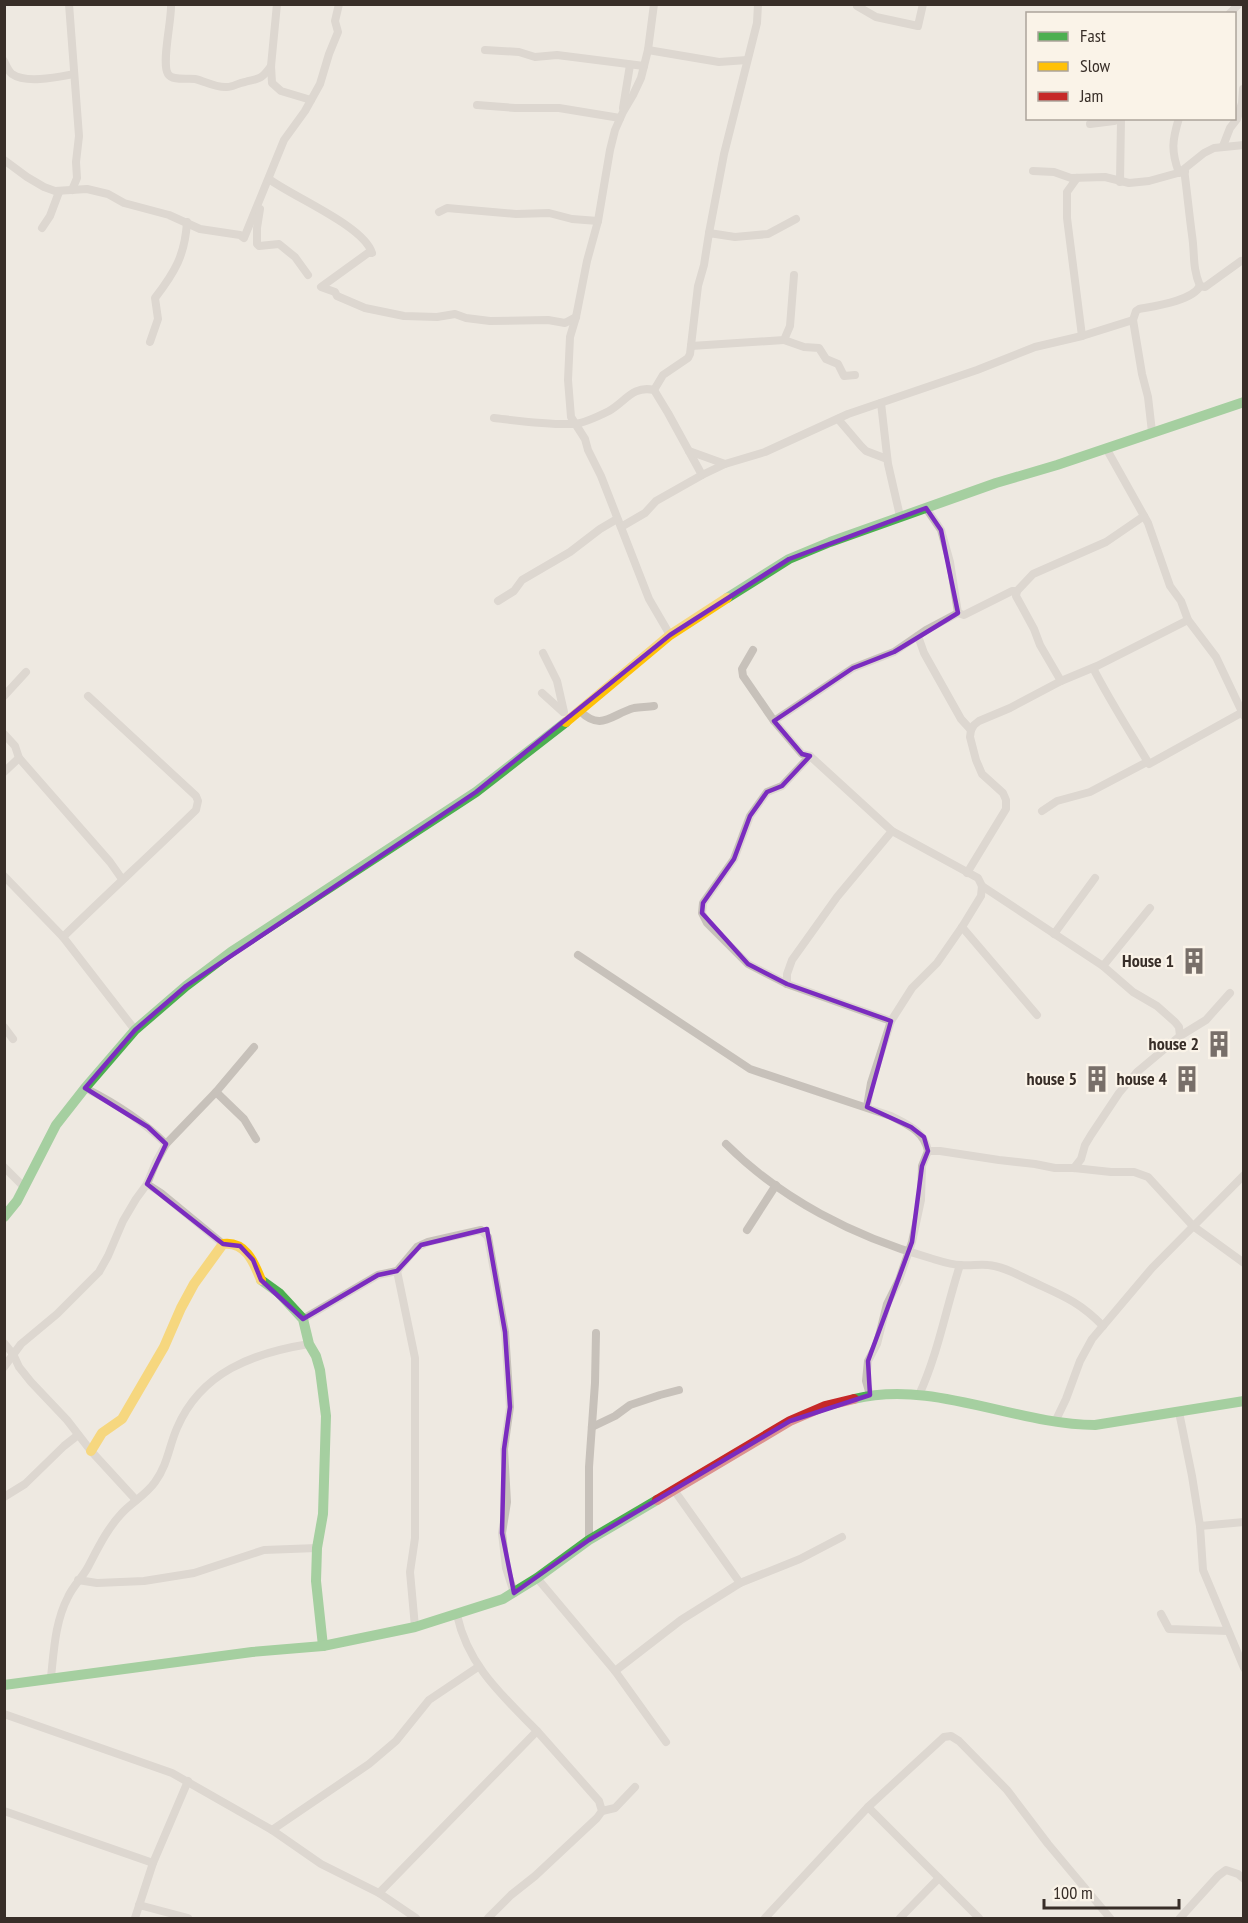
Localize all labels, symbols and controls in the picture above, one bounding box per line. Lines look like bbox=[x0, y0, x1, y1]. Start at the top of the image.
legend bbox=[1026, 12, 1236, 120]
text: Fast bbox=[1080, 24, 1106, 47]
text: Slow bbox=[1080, 54, 1111, 77]
text: Jam bbox=[1079, 84, 1103, 107]
building icon: House 1 bbox=[1179, 946, 1209, 976]
place label: House 1 bbox=[1122, 949, 1174, 972]
building icon: house 2 bbox=[1204, 1029, 1234, 1059]
place label: house 2 bbox=[1149, 1032, 1199, 1055]
building icon: house 5 bbox=[1082, 1064, 1112, 1094]
building icon: house 4 bbox=[1172, 1064, 1202, 1094]
place label: house 5 bbox=[1027, 1067, 1077, 1090]
place label: house 4 bbox=[1117, 1067, 1167, 1090]
scale bar bbox=[1044, 1872, 1179, 1910]
text: 100 m bbox=[1053, 1881, 1093, 1904]

